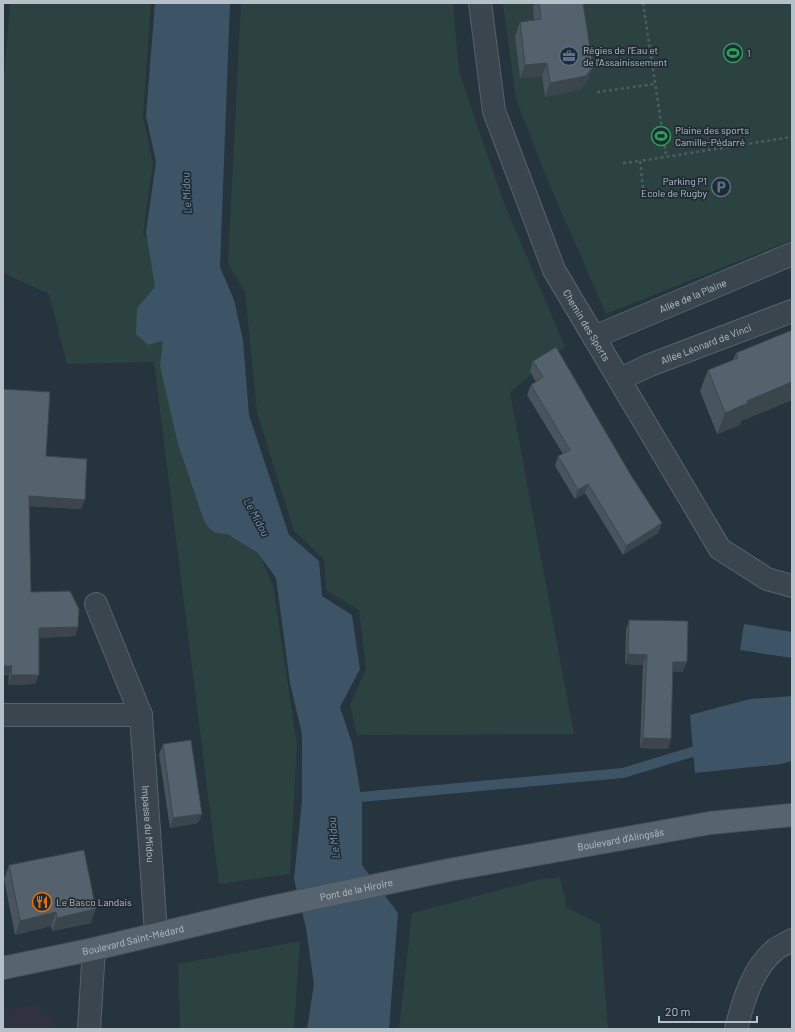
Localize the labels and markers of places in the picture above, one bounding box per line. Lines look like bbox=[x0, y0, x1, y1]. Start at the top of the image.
sports icon: 1 bbox=[722, 42, 744, 64]
place label: Régies de l'Eau et de l'Assainissement bbox=[583, 44, 668, 68]
office icon: Régies de l'Eau et de l'Assainissement bbox=[558, 45, 580, 67]
place label: 1 bbox=[747, 47, 751, 59]
place label: Plaine des sports Camille-Pédarré bbox=[675, 124, 749, 148]
sports icon: Plaine des sports Camille-Pédarré bbox=[650, 125, 672, 147]
place label: Parking P1 Ecole de Rugby bbox=[641, 175, 707, 199]
parking icon: Parking P1 Ecole de Rugby bbox=[710, 176, 732, 198]
restaurant icon: Le Basco Landais bbox=[31, 891, 53, 913]
place label: Le Basco Landais bbox=[56, 896, 132, 908]

